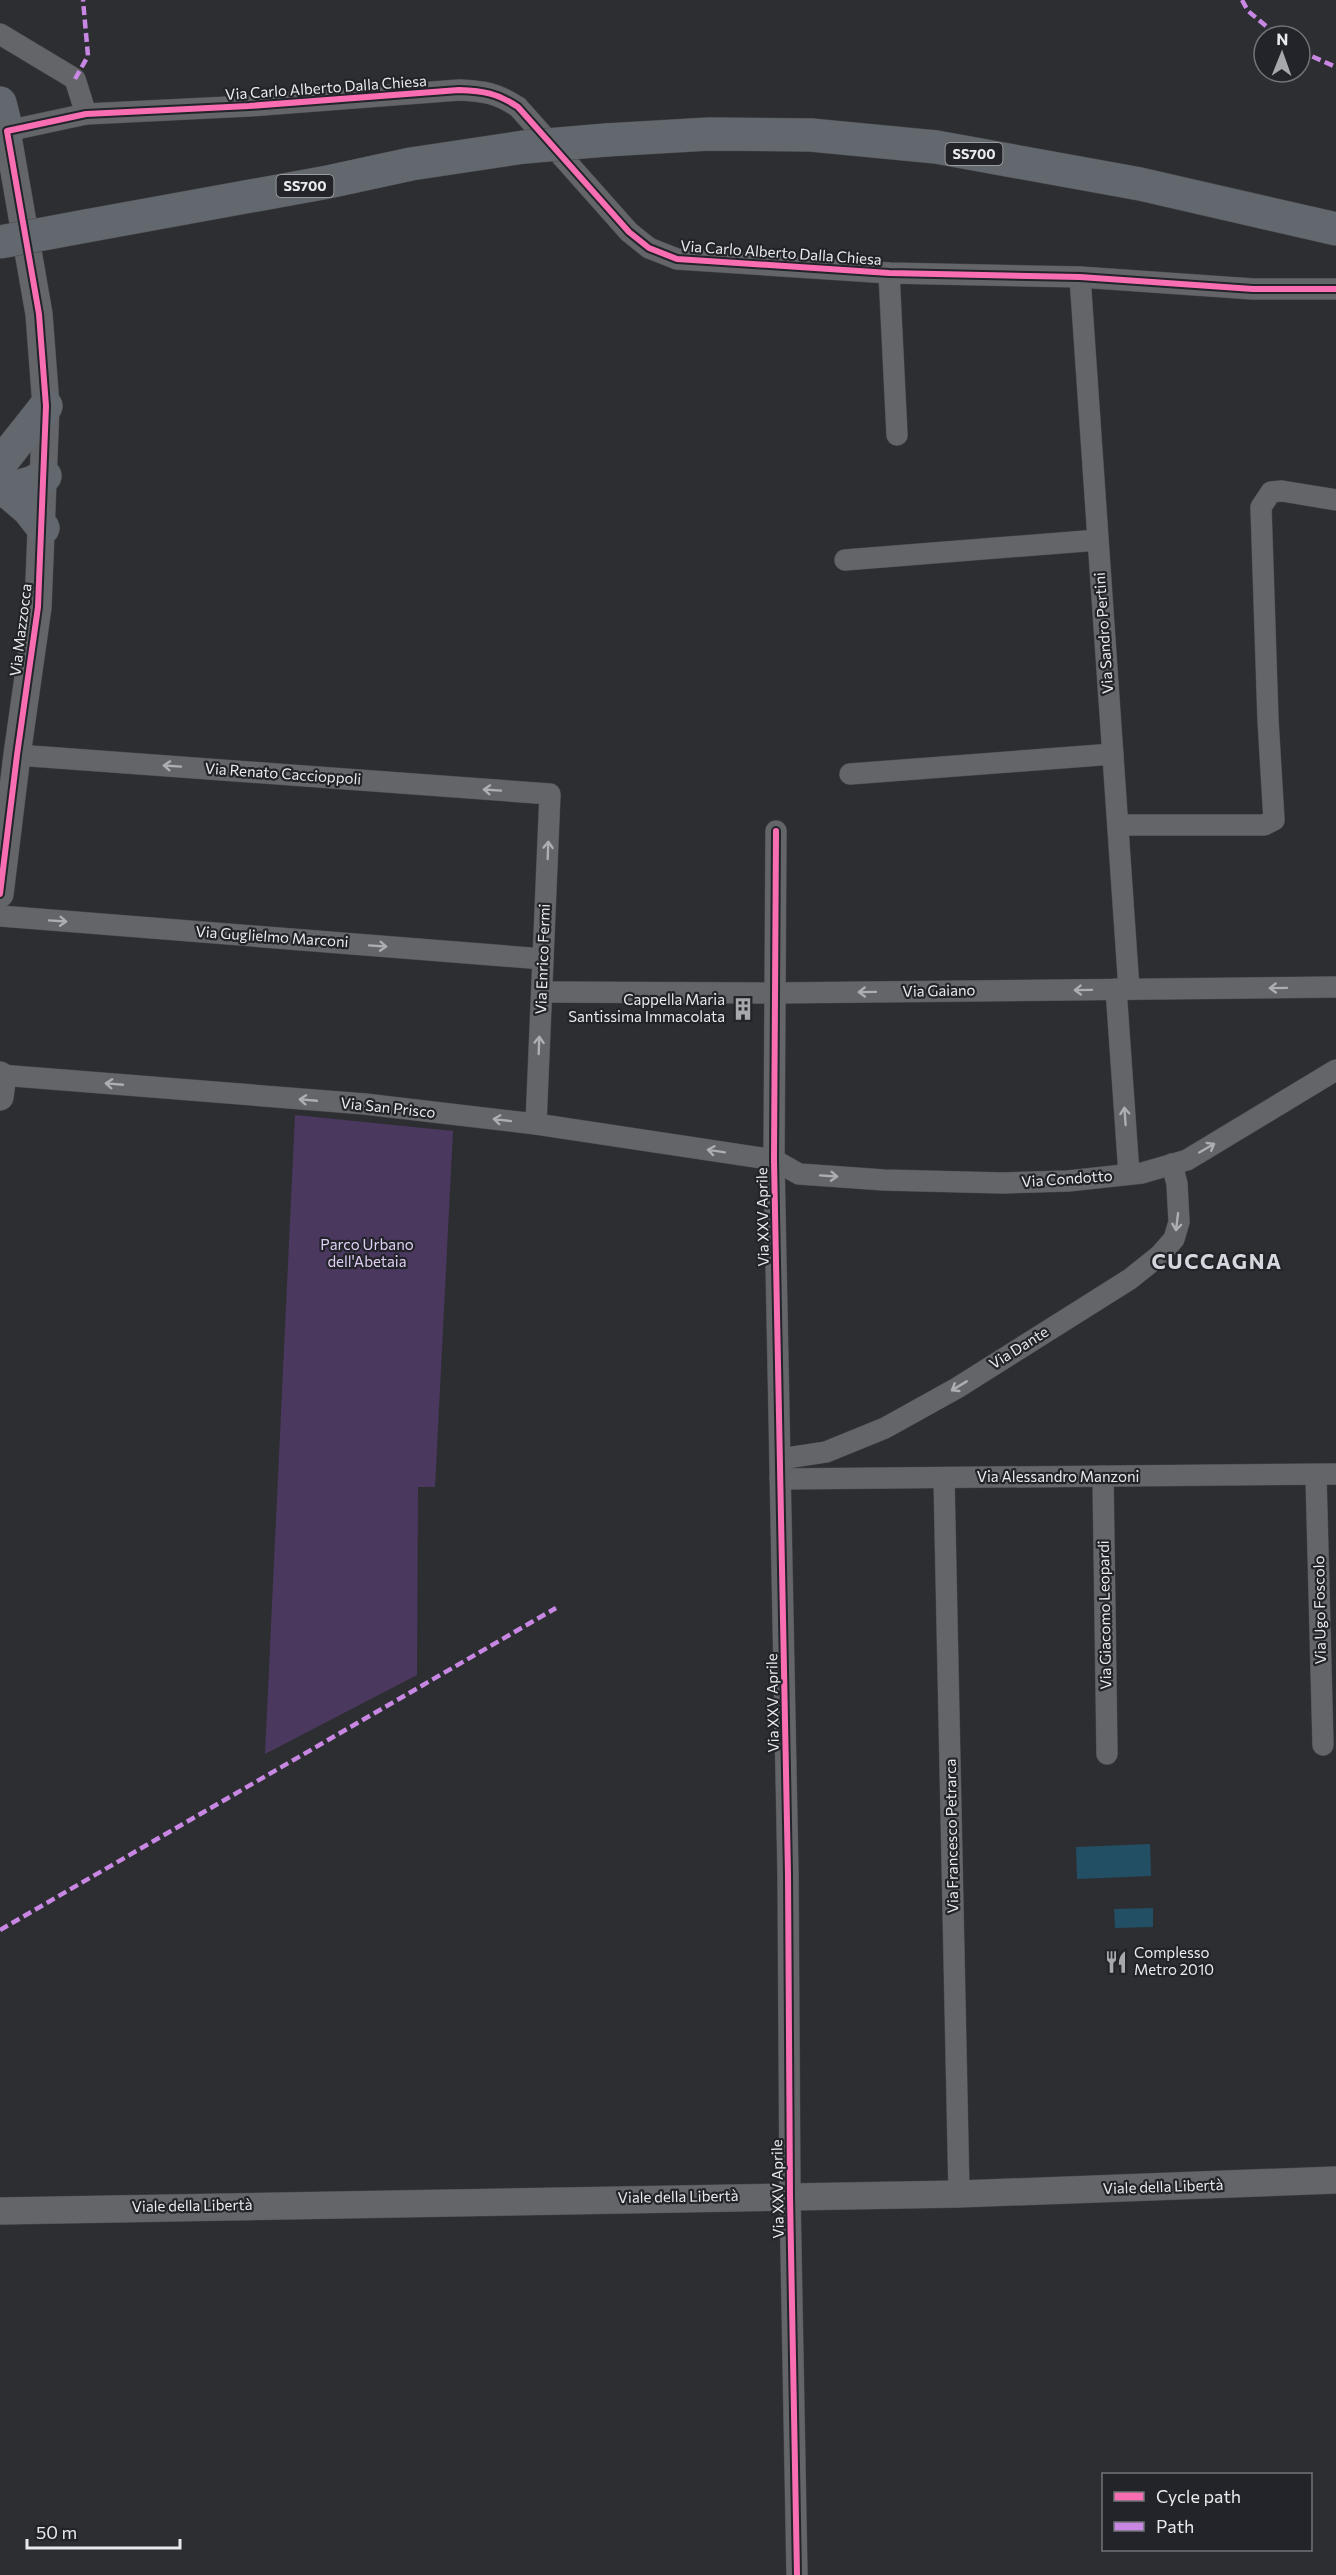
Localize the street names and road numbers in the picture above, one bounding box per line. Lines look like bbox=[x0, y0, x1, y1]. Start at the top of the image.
street label: Via Carlo Alberto Dalla Chiesa bbox=[225, 71, 427, 103]
road number: SS700 bbox=[946, 143, 1002, 165]
road number: SS700 bbox=[276, 175, 334, 197]
street label: Via Carlo Alberto Dalla Chiesa bbox=[680, 236, 882, 268]
street label: Via Sandro Pertini bbox=[1090, 572, 1116, 694]
street label: Via Mazzocca bbox=[5, 582, 35, 677]
street label: Via Renato Caccioppoli bbox=[204, 759, 362, 787]
street label: Via Enrico Fermi bbox=[531, 903, 553, 1015]
street label: Via Guglielmo Marconi bbox=[195, 922, 349, 950]
street label: Via Gaiano bbox=[902, 980, 976, 1000]
street label: Via San Prisco bbox=[340, 1093, 437, 1121]
street label: Via Condotto bbox=[1021, 1166, 1113, 1190]
street label: Via XXV Aprile bbox=[752, 1167, 772, 1267]
street label: Via Dante bbox=[986, 1322, 1051, 1372]
street label: Via Alessandro Manzoni bbox=[977, 1467, 1139, 1485]
street label: Via Giacomo Leopardi bbox=[1094, 1540, 1114, 1690]
street label: Via Ugo Foscolo bbox=[1309, 1555, 1329, 1665]
street label: Via XXV Aprile bbox=[762, 1653, 782, 1753]
street label: Via Francesco Petrarca bbox=[941, 1759, 961, 1914]
street label: Via XXV Aprile bbox=[767, 2139, 787, 2239]
street label: Viale della Libertà bbox=[1102, 2175, 1224, 2197]
street label: Viale della Libertà bbox=[618, 2186, 738, 2206]
street label: Viale della Libertà bbox=[132, 2195, 252, 2215]

